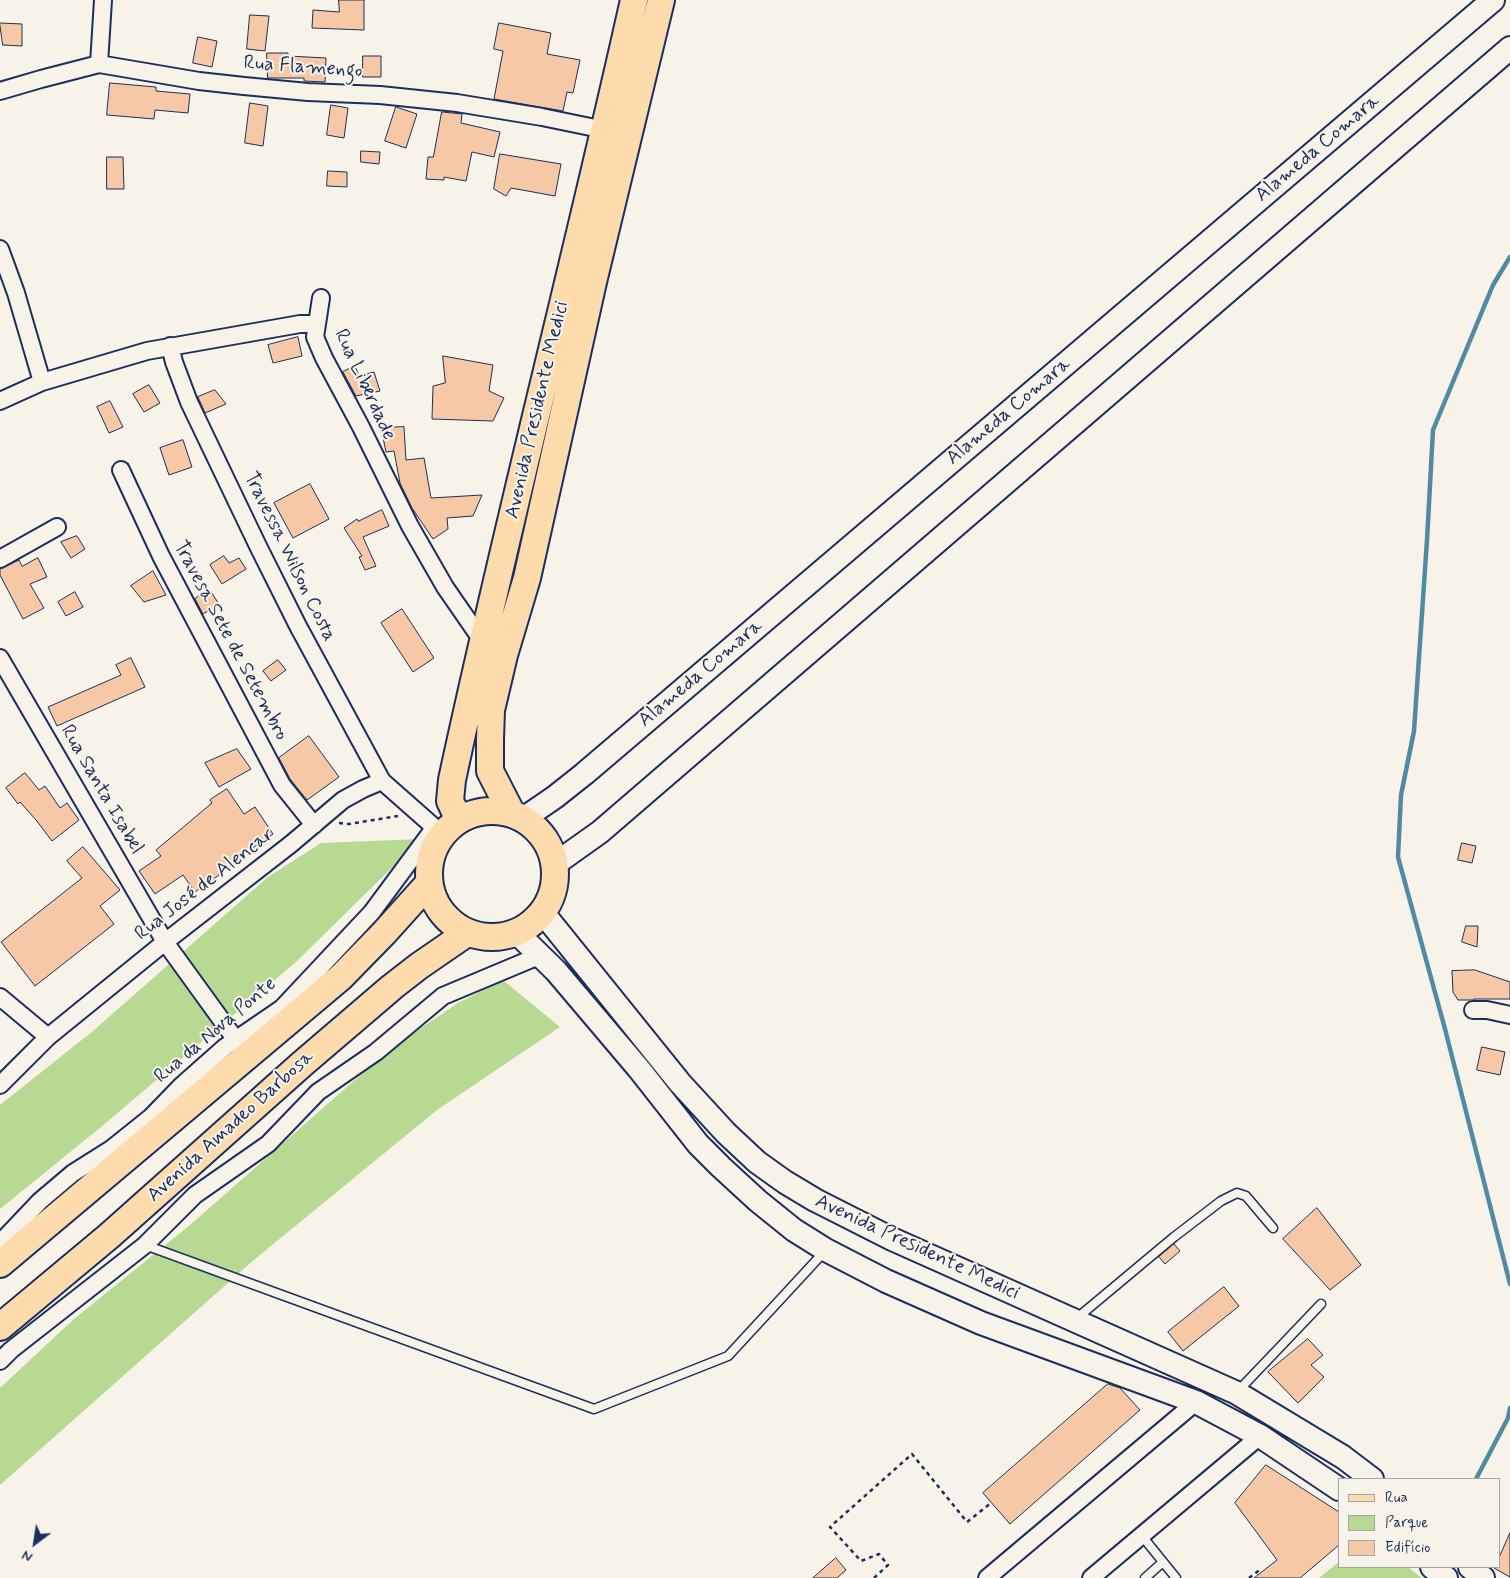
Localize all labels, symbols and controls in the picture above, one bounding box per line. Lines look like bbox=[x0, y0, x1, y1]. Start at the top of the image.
street label: Rua Flamengo bbox=[243, 52, 363, 84]
street label: Alameda Comara bbox=[1251, 90, 1385, 208]
street label: Avenida Presidente Medici bbox=[501, 299, 575, 521]
street label: Rua Liberdade bbox=[328, 326, 400, 444]
street label: Alameda Comara bbox=[942, 353, 1076, 471]
street label: Travessa Wilson Costa bbox=[238, 468, 340, 646]
street label: Travesa Sete de Setembro bbox=[167, 537, 293, 745]
street label: Alameda Comara bbox=[634, 615, 768, 733]
street label: Rua Santa Isabel bbox=[54, 721, 148, 859]
street label: Rua José de Alencar bbox=[131, 823, 279, 947]
street label: Rua da Nova Ponte bbox=[150, 973, 282, 1089]
street label: Avenida Amadeo Barbosa bbox=[143, 1046, 319, 1208]
street label: Avenida Presidente Medici bbox=[811, 1190, 1023, 1306]
legend bbox=[1338, 1478, 1500, 1568]
text: Rua bbox=[1385, 1488, 1408, 1508]
text: Parque bbox=[1385, 1513, 1428, 1533]
north arrow bbox=[10, 1518, 60, 1568]
text: Edifício bbox=[1385, 1538, 1430, 1558]
text: N bbox=[19, 1546, 36, 1566]

